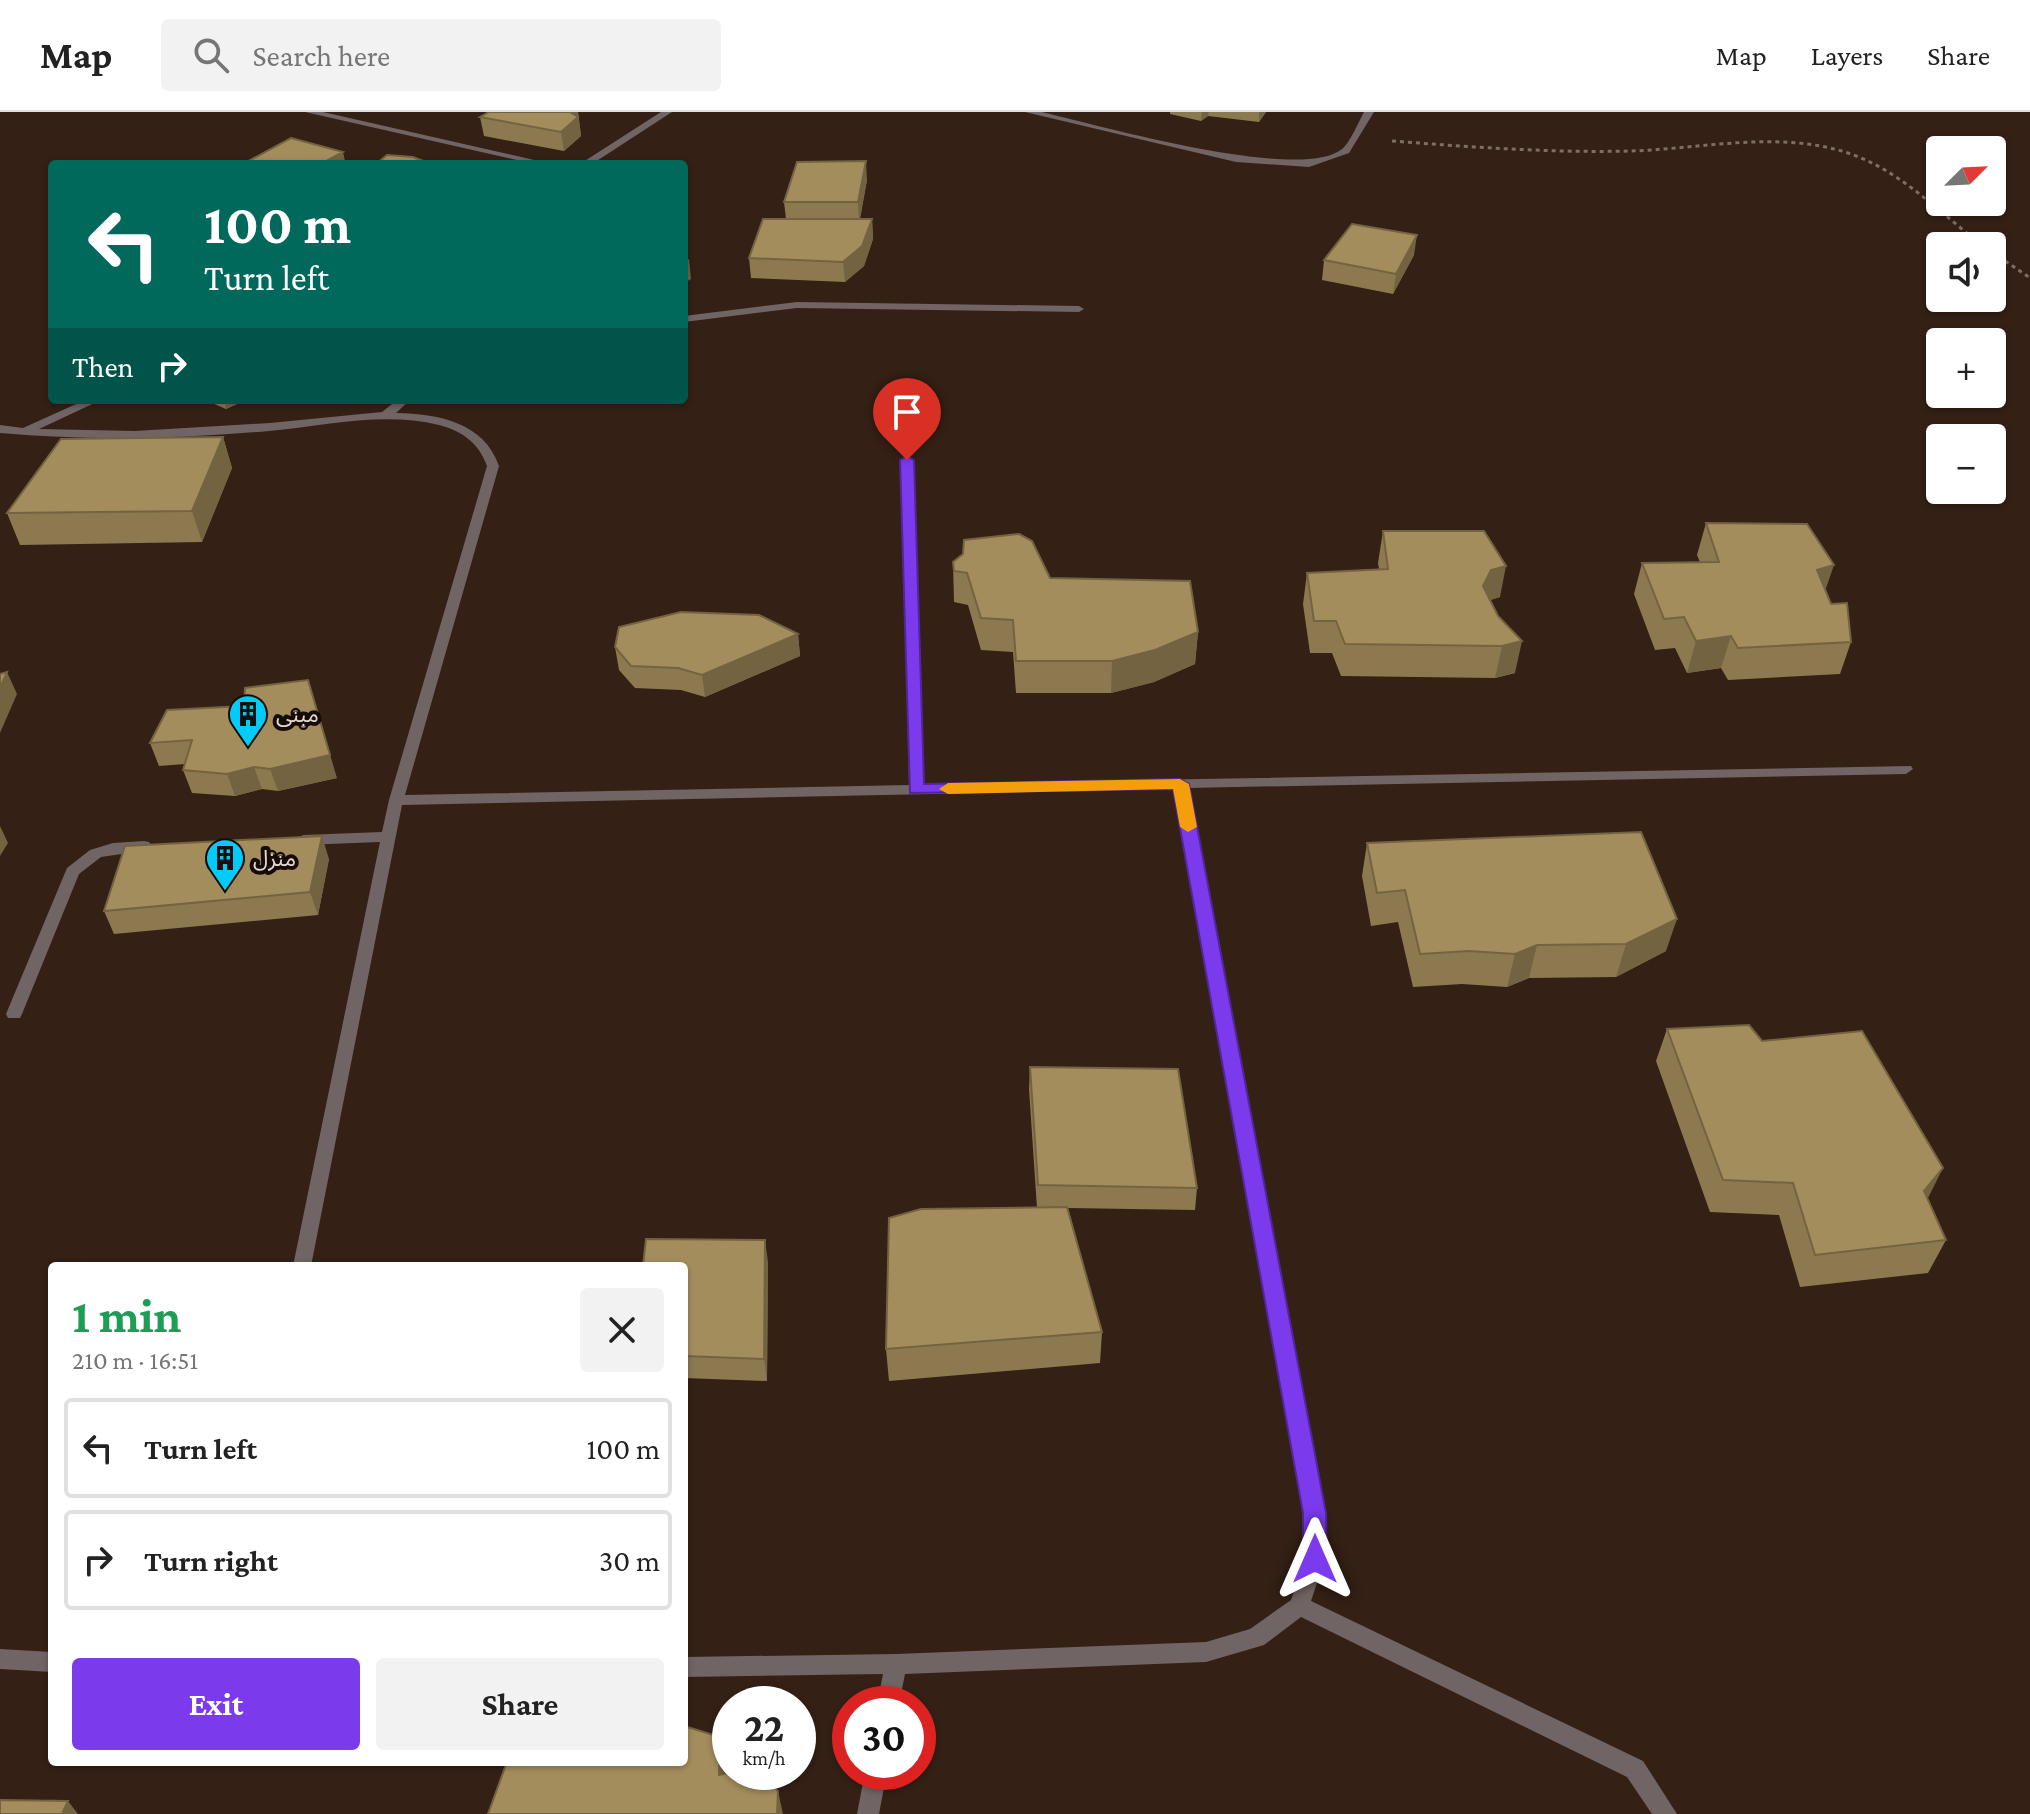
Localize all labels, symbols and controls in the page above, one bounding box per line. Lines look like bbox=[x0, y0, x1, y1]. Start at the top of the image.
search box bbox=[161, 19, 721, 91]
icon: search bbox=[189, 33, 233, 77]
text: Map bbox=[40, 34, 113, 76]
text: Search here bbox=[253, 39, 390, 72]
text: Map bbox=[1716, 40, 1767, 71]
text: Layers bbox=[1811, 40, 1883, 71]
text: Share bbox=[1927, 40, 1990, 71]
north arrow bbox=[1926, 136, 2006, 216]
map controls bbox=[1926, 136, 2006, 504]
icon: left bbox=[72, 192, 176, 296]
text: 100 m bbox=[204, 193, 351, 255]
button: sound bbox=[1926, 232, 2006, 312]
text: Turn left bbox=[204, 258, 329, 298]
button: + bbox=[1926, 328, 2006, 408]
icon: right bbox=[150, 344, 194, 388]
text: Then bbox=[72, 350, 134, 383]
pin bbox=[873, 378, 941, 460]
icon: arrive bbox=[885, 390, 929, 434]
button: − bbox=[1926, 424, 2006, 504]
building icon: مبنى bbox=[227, 693, 269, 748]
place label: مبنى bbox=[276, 702, 319, 727]
building icon: منزل bbox=[204, 837, 246, 892]
place label: منزل bbox=[253, 846, 296, 871]
button: close bbox=[580, 1288, 664, 1372]
text: 1 min bbox=[72, 1289, 181, 1342]
text: 210 m · 16:51 bbox=[72, 1346, 198, 1375]
icon: left bbox=[76, 1426, 120, 1470]
text: Turn left bbox=[144, 1432, 257, 1465]
text: 100 m bbox=[586, 1432, 660, 1465]
position arrow bbox=[1273, 1517, 1357, 1601]
icon: right bbox=[76, 1538, 120, 1582]
text: Turn right bbox=[144, 1544, 278, 1577]
text: 30 m bbox=[599, 1544, 660, 1577]
button: Exit bbox=[72, 1658, 360, 1750]
button: Share bbox=[376, 1658, 664, 1750]
speed limit sign: 30 bbox=[832, 1686, 936, 1790]
text: 22 bbox=[744, 1705, 784, 1750]
text: km/h bbox=[742, 1747, 786, 1769]

